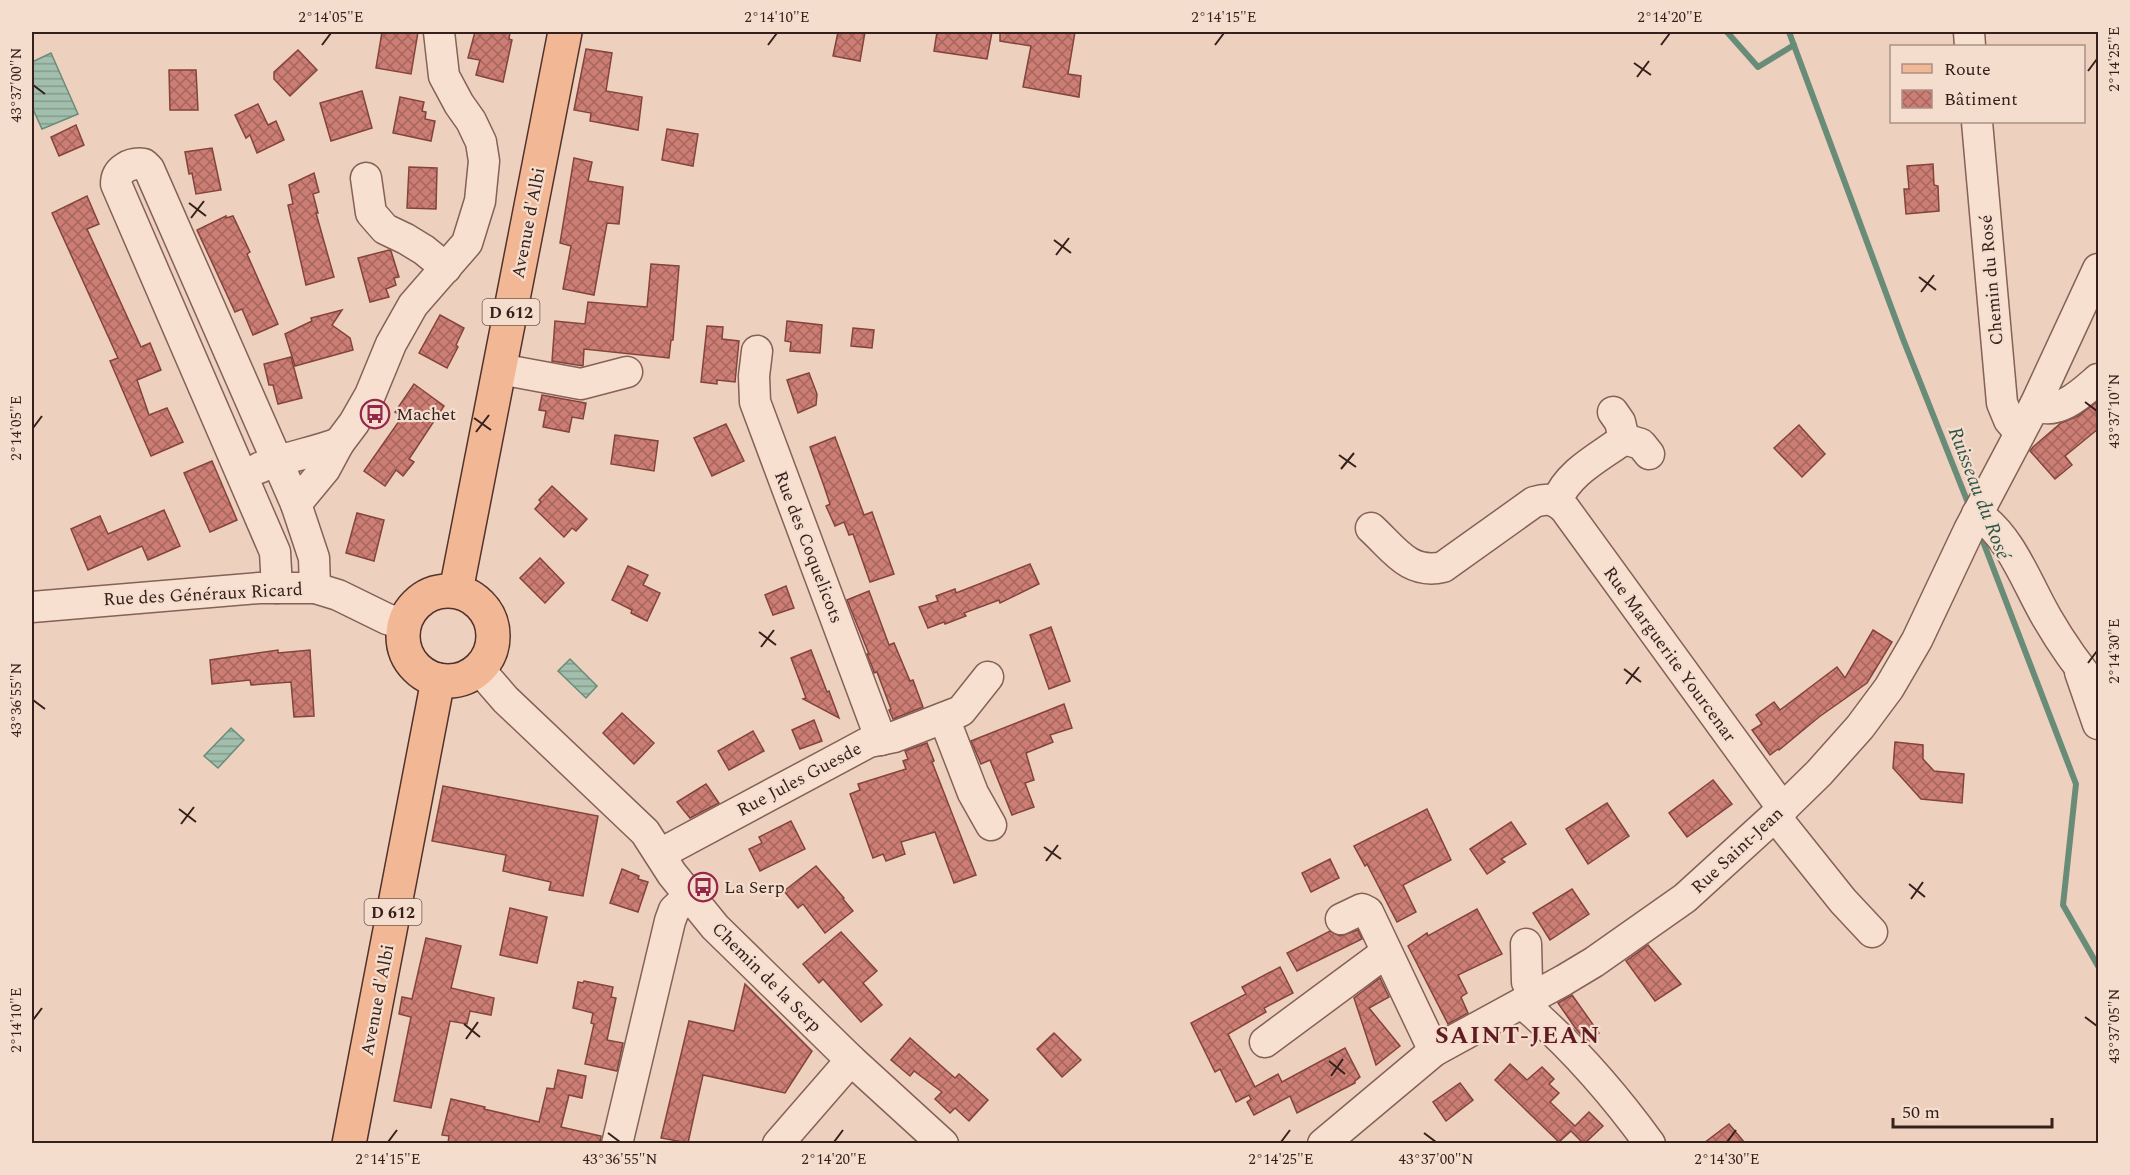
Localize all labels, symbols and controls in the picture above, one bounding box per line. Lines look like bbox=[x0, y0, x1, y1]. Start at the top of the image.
text: 2°14'05"E bbox=[298, 6, 364, 29]
text: 2°14'10"E bbox=[744, 6, 810, 29]
text: 2°14'15"E bbox=[1191, 6, 1257, 29]
text: 2°14'20"E bbox=[1637, 6, 1703, 29]
text: 2°14'25"E bbox=[2103, 26, 2126, 92]
legend bbox=[1890, 45, 2085, 123]
text: 43°37'00"N bbox=[5, 47, 28, 123]
text: Route bbox=[1944, 56, 1991, 83]
text: Bâtiment bbox=[1944, 86, 2018, 113]
street label: Avenue d'Albi bbox=[504, 165, 553, 281]
street label: Chemin du Rosé bbox=[1972, 213, 2011, 346]
road number: D 612 bbox=[482, 299, 540, 325]
text: 43°37'10"N bbox=[2103, 373, 2126, 449]
text: 2°14'05"E bbox=[5, 395, 28, 461]
bus stop icon: Machet bbox=[359, 398, 391, 430]
place label: Machet bbox=[396, 401, 456, 428]
water label: Ruisseau du Rosé bbox=[1940, 423, 2019, 566]
street label: Rue des Coquelicots bbox=[767, 467, 850, 627]
street label: Rue Marguerite Yourcenar bbox=[1596, 561, 1743, 748]
street label: Rue des Généraux Ricard bbox=[103, 576, 304, 613]
text: 2°14'30"E bbox=[2103, 618, 2126, 684]
text: 43°36'55"N bbox=[5, 662, 28, 738]
street label: Rue Jules Guesde bbox=[732, 735, 866, 824]
street label: Rue Saint-Jean bbox=[1685, 800, 1790, 900]
bus stop icon: La Serp bbox=[687, 871, 719, 903]
place label: La Serp bbox=[724, 874, 785, 901]
road number: D 612 bbox=[364, 899, 422, 925]
street label: Chemin de la Serp bbox=[705, 916, 828, 1039]
street label: Avenue d'Albi bbox=[353, 942, 402, 1058]
text: 2°14'10"E bbox=[5, 987, 28, 1053]
text: 43°37'05"N bbox=[2103, 988, 2126, 1064]
district label: SAINT-JEAN bbox=[1435, 1018, 1601, 1054]
scale bar bbox=[1893, 1091, 2052, 1129]
text: 50 m bbox=[1902, 1099, 1940, 1126]
text: 2°14'15"E bbox=[355, 1148, 421, 1171]
text: 43°36'55"N bbox=[583, 1148, 658, 1171]
text: 2°14'20"E bbox=[801, 1148, 867, 1171]
text: 2°14'25"E bbox=[1248, 1148, 1314, 1171]
text: 43°37'00"N bbox=[1399, 1148, 1474, 1171]
text: 2°14'30"E bbox=[1694, 1148, 1760, 1171]

